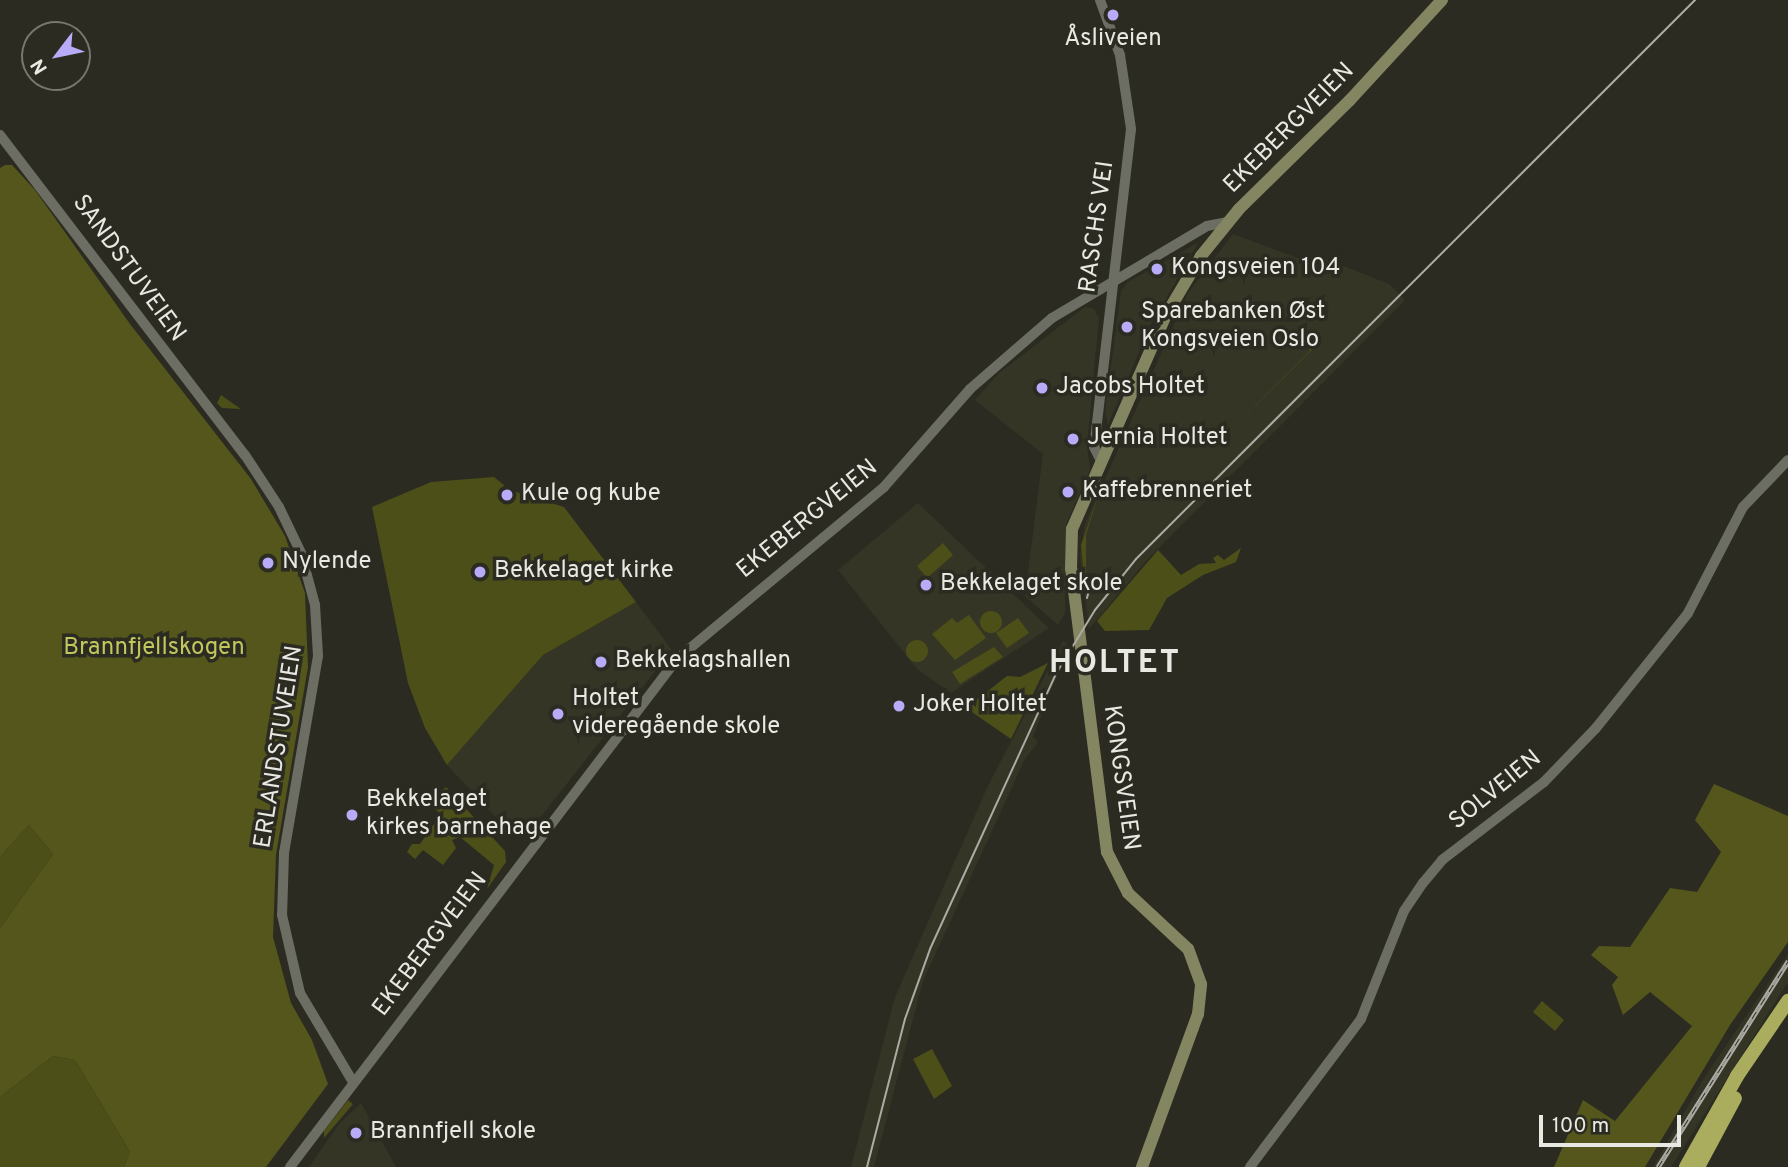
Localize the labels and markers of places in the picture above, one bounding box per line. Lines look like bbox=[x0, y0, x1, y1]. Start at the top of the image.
marker: Åsliveien bbox=[1105, 7, 1121, 23]
place label: Åsliveien bbox=[1064, 26, 1162, 54]
place label: Kongsveien 104 bbox=[1171, 255, 1340, 283]
marker: Kongsveien 104 bbox=[1149, 261, 1165, 277]
place label: Sparebanken Øst Kongsveien Oslo bbox=[1141, 299, 1325, 355]
marker: Sparebanken Øst Kongsveien Oslo bbox=[1119, 319, 1135, 335]
place label: Jacobs Holtet bbox=[1056, 374, 1205, 402]
marker: Jacobs Holtet bbox=[1034, 380, 1050, 396]
place label: Jernia Holtet bbox=[1087, 425, 1227, 453]
marker: Jernia Holtet bbox=[1065, 431, 1081, 447]
place label: Kaffebrenneriet bbox=[1082, 478, 1252, 506]
place label: Kule og kube bbox=[521, 481, 661, 509]
marker: Kaffebrenneriet bbox=[1060, 484, 1076, 500]
marker: Kule og kube bbox=[499, 487, 515, 503]
place label: Nylende bbox=[282, 549, 371, 577]
marker: Nylende bbox=[260, 555, 276, 571]
place label: Bekkelaget kirke bbox=[494, 558, 674, 586]
marker: Bekkelaget kirke bbox=[472, 564, 488, 580]
place label: Bekkelaget skole bbox=[940, 571, 1122, 599]
marker: Bekkelaget skole bbox=[918, 577, 934, 593]
place label: Bekkelagshallen bbox=[615, 648, 791, 676]
marker: Bekkelagshallen bbox=[593, 654, 609, 670]
place label: Holtet videregående skole bbox=[572, 686, 780, 742]
place label: Joker Holtet bbox=[913, 692, 1047, 720]
marker: Joker Holtet bbox=[891, 698, 907, 714]
marker: Holtet videregående skole bbox=[550, 706, 566, 722]
place label: Bekkelaget kirkes barnehage bbox=[366, 787, 551, 843]
marker: Bekkelaget kirkes barnehage bbox=[344, 807, 360, 823]
place label: Brannfjell skole bbox=[370, 1119, 536, 1147]
marker: Brannfjell skole bbox=[348, 1125, 364, 1141]

